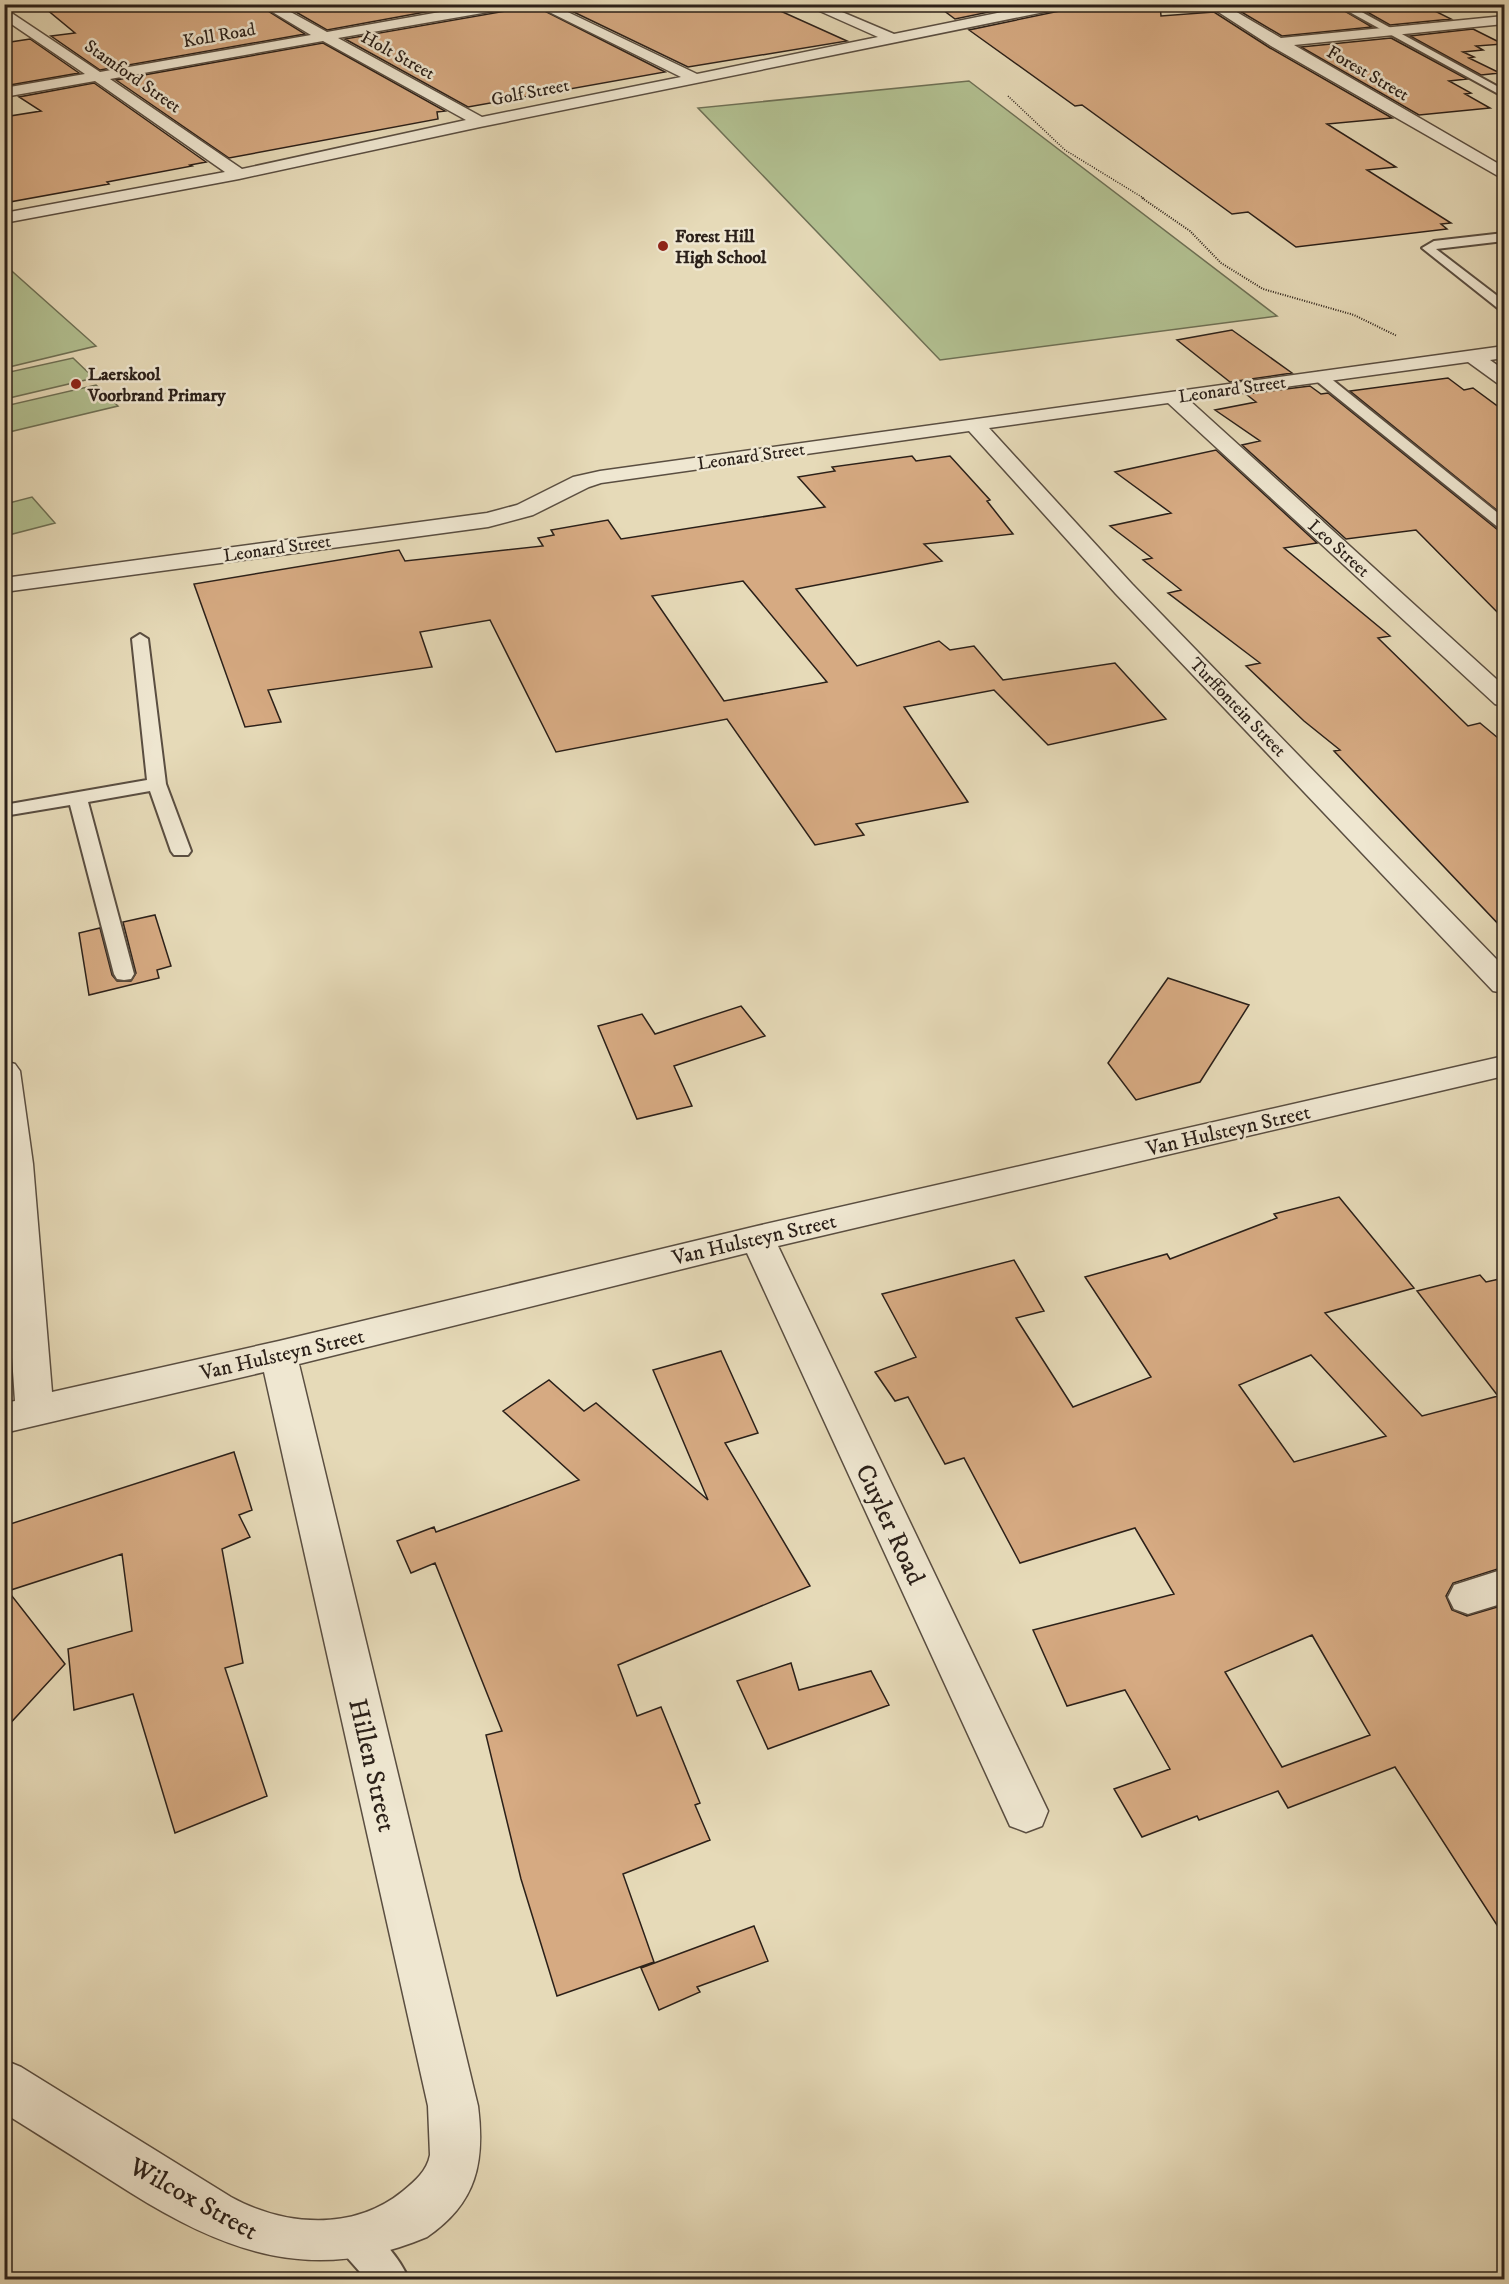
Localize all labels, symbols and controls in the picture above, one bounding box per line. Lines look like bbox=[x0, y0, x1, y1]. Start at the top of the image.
street label: Koll Road bbox=[181, 19, 257, 53]
street label: Holt Street bbox=[357, 27, 438, 85]
street label: Stamford Street bbox=[80, 35, 185, 118]
street label: Forest Street bbox=[1322, 41, 1413, 106]
street label: Golf Street bbox=[489, 75, 571, 111]
place label: Forest Hill High School bbox=[675, 226, 767, 269]
marker: Forest Hill High School bbox=[656, 239, 670, 253]
place label: Laerskool Voorbrand Primary bbox=[87, 364, 226, 407]
street label: Leonard Street bbox=[1177, 372, 1288, 408]
marker: Laerskool Voorbrand Primary bbox=[69, 377, 83, 391]
street label: Leonard Street bbox=[696, 439, 807, 475]
street label: Leo Street bbox=[1303, 515, 1374, 582]
street label: Leonard Street bbox=[222, 531, 333, 567]
street label: Turffontein Street bbox=[1184, 653, 1290, 762]
street label: Van Hulsteyn Street bbox=[1143, 1099, 1313, 1163]
street label: Van Hulsteyn Street bbox=[669, 1208, 839, 1272]
street label: Van Hulsteyn Street bbox=[197, 1323, 367, 1387]
street label: Cuyler Road bbox=[847, 1459, 932, 1590]
street label: Hillen Street bbox=[340, 1696, 403, 1835]
street label: Wilcox Street bbox=[122, 2150, 263, 2248]

